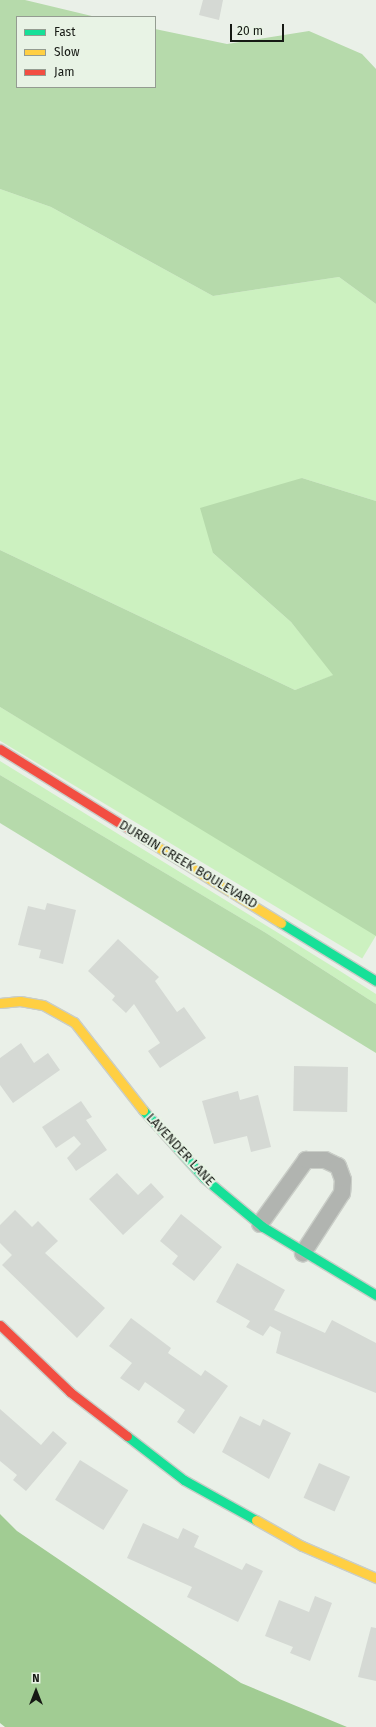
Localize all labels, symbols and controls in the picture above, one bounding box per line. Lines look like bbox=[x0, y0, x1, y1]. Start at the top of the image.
legend bbox=[16, 16, 156, 88]
scale bar bbox=[232, 16, 286, 42]
text: 20 m bbox=[237, 24, 263, 38]
text: Fast bbox=[54, 25, 76, 39]
text: Slow bbox=[54, 45, 80, 59]
text: Jam bbox=[54, 65, 74, 79]
street label: DURBIN CREEK BOULEVARD bbox=[116, 817, 260, 913]
street label: LAVENDER LANE bbox=[143, 1111, 217, 1189]
north arrow bbox=[16, 1671, 56, 1711]
text: N bbox=[32, 1672, 40, 1685]

